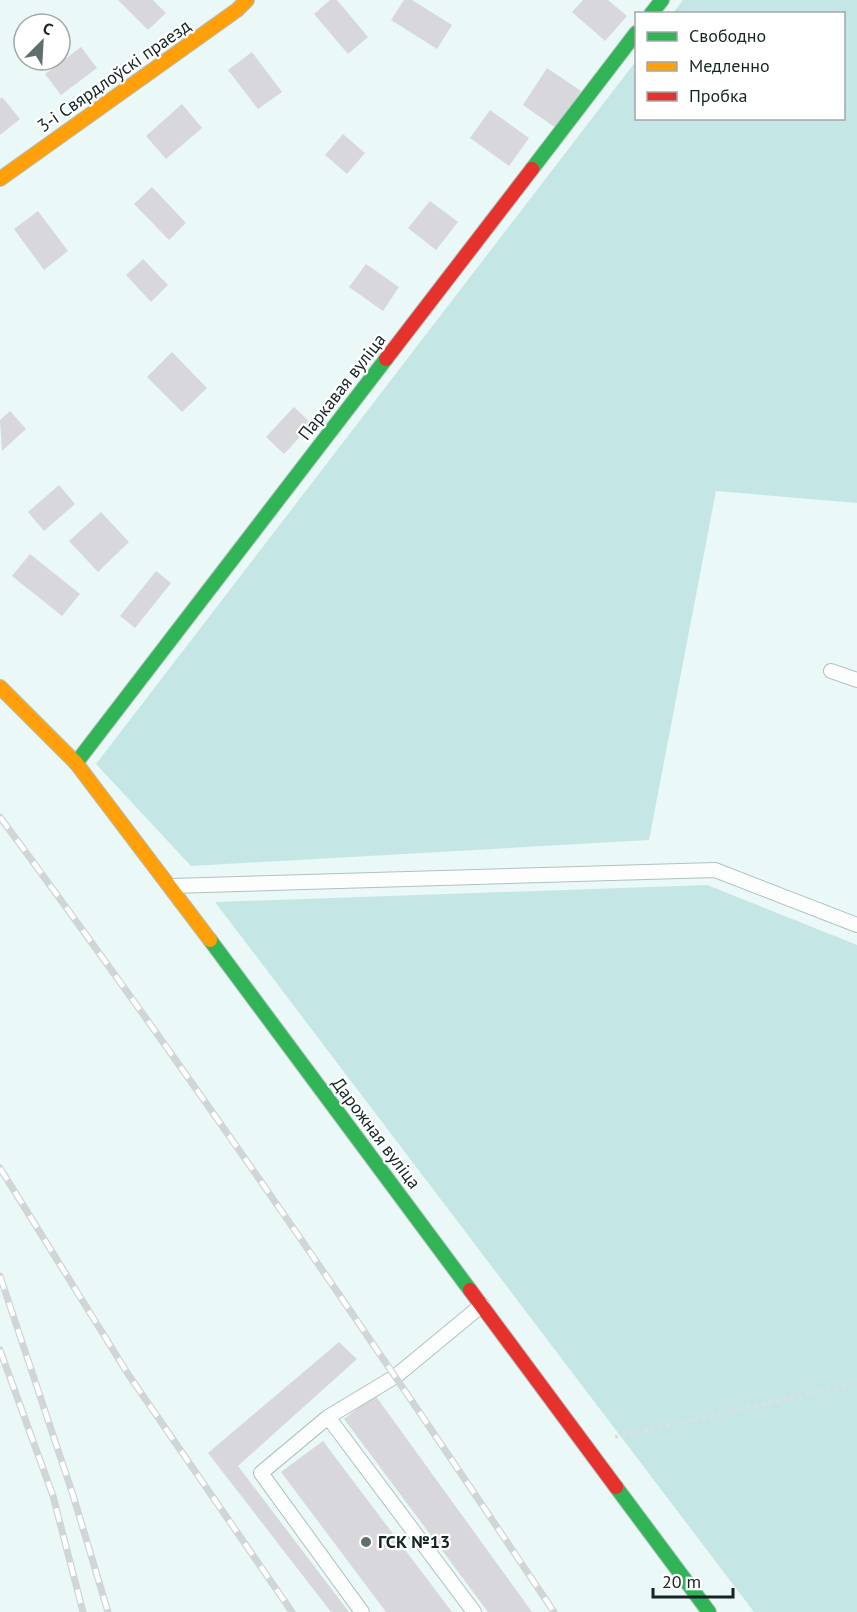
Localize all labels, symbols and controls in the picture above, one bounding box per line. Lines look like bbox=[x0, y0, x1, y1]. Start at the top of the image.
north arrow bbox=[12, 12, 72, 72]
legend bbox=[635, 12, 845, 120]
street label: 3-і Свярдлоўскі праезд bbox=[33, 15, 195, 137]
text: Свободно bbox=[689, 24, 766, 47]
text: Медленно bbox=[689, 54, 770, 77]
text: Пробка bbox=[689, 84, 747, 107]
street label: Паркавая вуліца bbox=[293, 329, 390, 445]
street label: Дарожная вуліца bbox=[327, 1072, 426, 1193]
place label: ГСК №13 bbox=[378, 1530, 450, 1553]
marker: ГСК №13 bbox=[359, 1535, 373, 1549]
scale bar bbox=[653, 1561, 732, 1599]
text: 20 m bbox=[662, 1570, 701, 1593]

